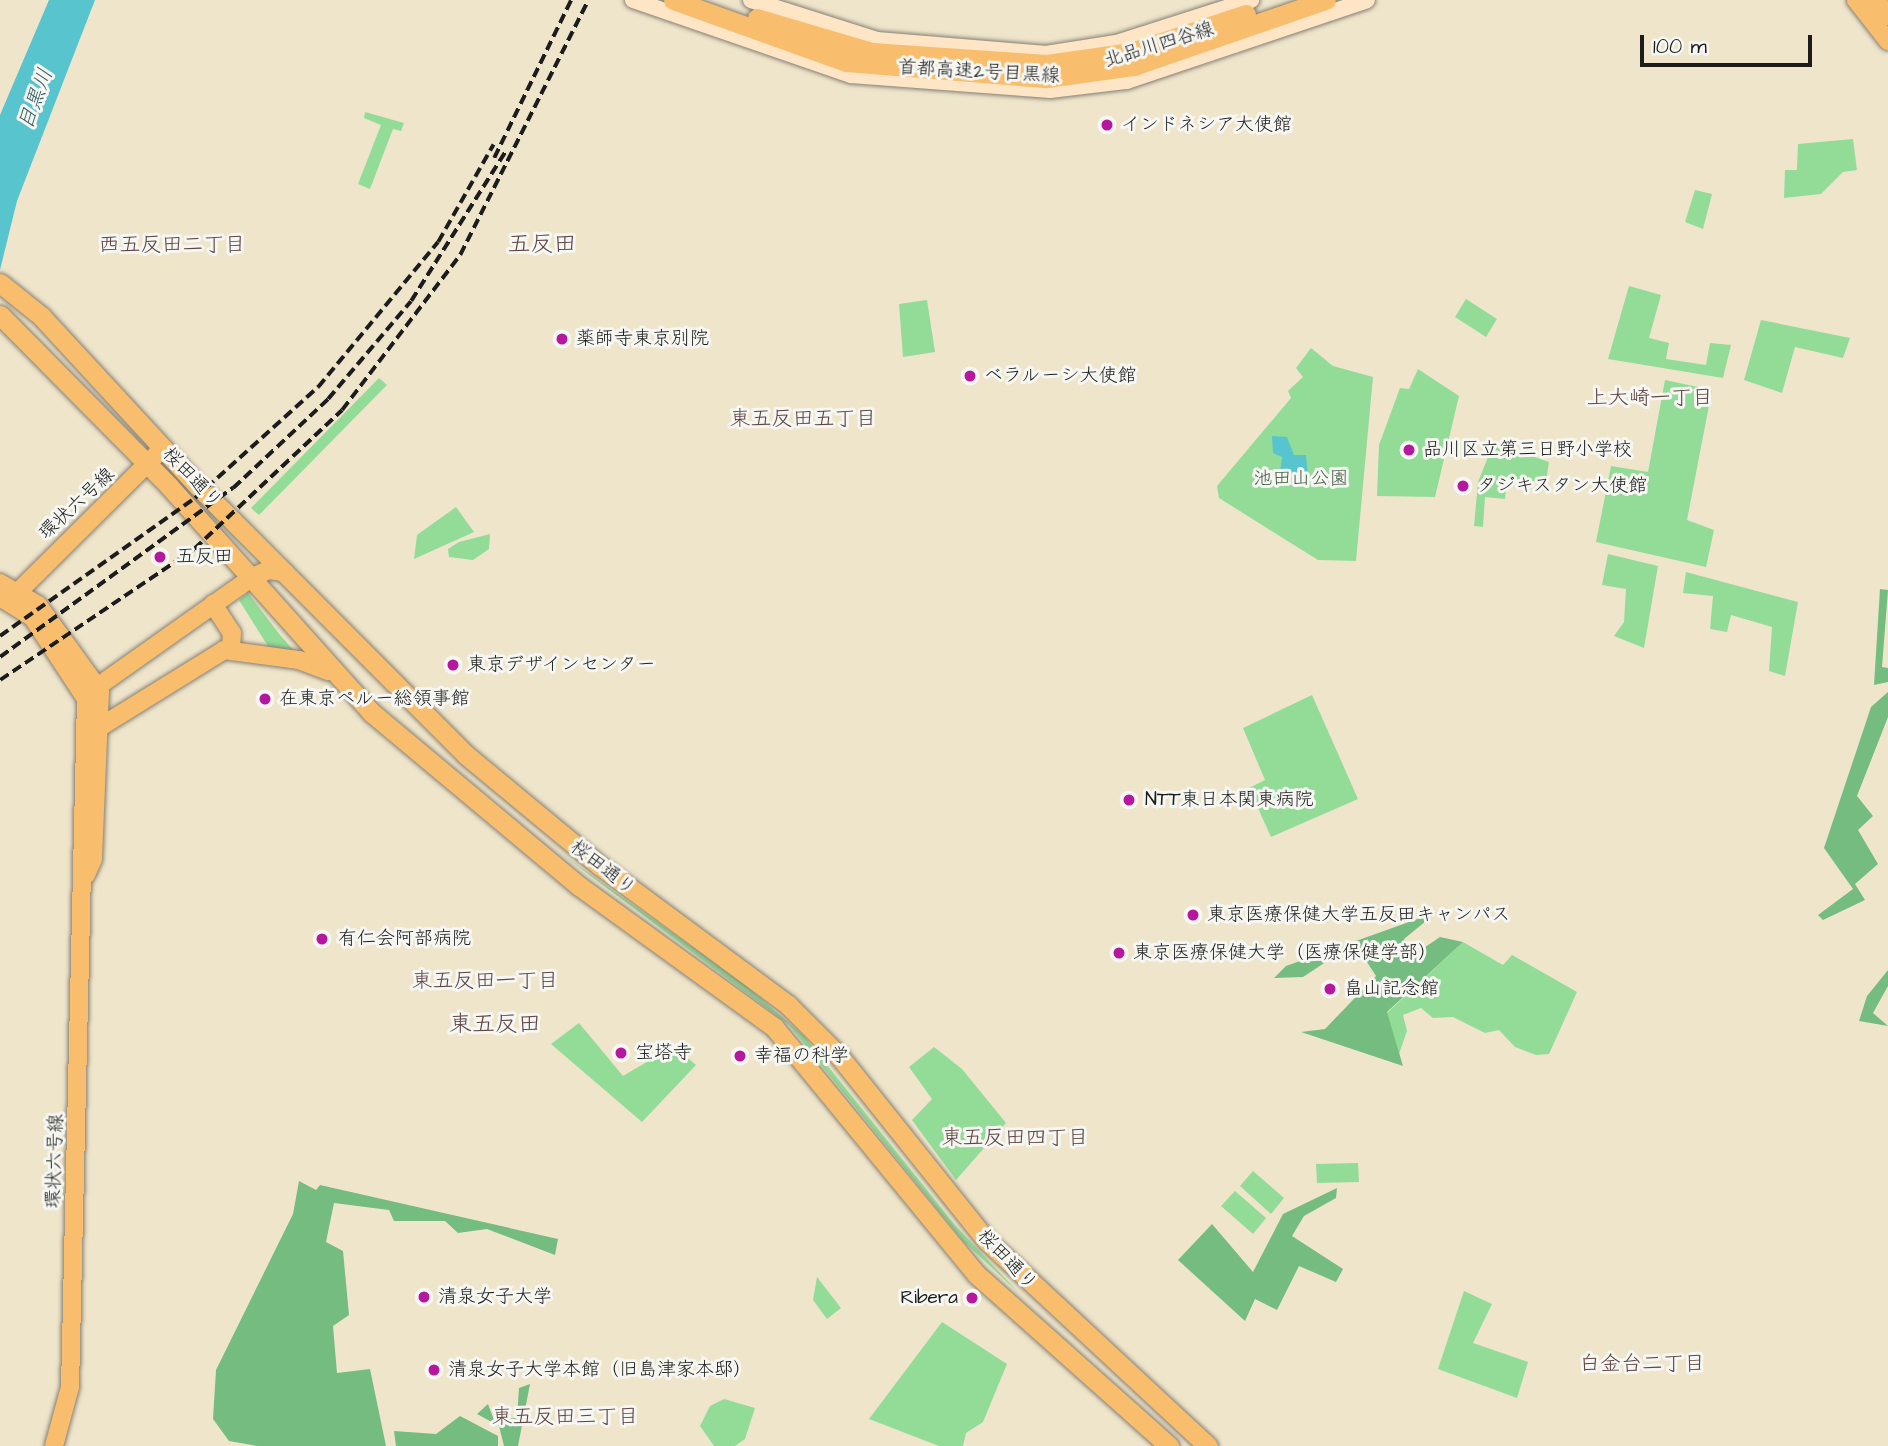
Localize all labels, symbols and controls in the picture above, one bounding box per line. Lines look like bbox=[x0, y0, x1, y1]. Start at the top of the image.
street label: 北品川四谷線 bbox=[1101, 17, 1217, 73]
scale bar bbox=[1643, 21, 1814, 65]
text: 100 m bbox=[1653, 32, 1707, 61]
street label: 首都高速2号目黒線 bbox=[897, 56, 1061, 88]
water label: 目黒川 bbox=[13, 65, 59, 133]
place label: インドネシア大使館 bbox=[1121, 114, 1292, 136]
marker: インドネシア大使館 bbox=[1099, 117, 1115, 133]
district label: 五反田 bbox=[508, 230, 576, 258]
district label: 西五反田二丁目 bbox=[99, 232, 245, 258]
place label: 薬師寺東京別院 bbox=[576, 328, 709, 350]
marker: 薬師寺東京別院 bbox=[554, 331, 570, 347]
place label: ベラルーシ大使館 bbox=[984, 365, 1137, 387]
marker: ベラルーシ大使館 bbox=[962, 368, 978, 384]
district label: 上大崎一丁目 bbox=[1587, 385, 1713, 411]
district label: 東五反田五丁目 bbox=[730, 406, 876, 432]
place label: 品川区立第三日野小学校 bbox=[1423, 439, 1632, 461]
marker: 品川区立第三日野小学校 bbox=[1401, 442, 1417, 458]
street label: 桜田通り bbox=[157, 443, 227, 513]
street label: 環状六号線 bbox=[34, 463, 120, 545]
park label: 池田山公園 bbox=[1254, 468, 1348, 490]
place label: タジキスタン大使館 bbox=[1477, 475, 1648, 497]
marker: タジキスタン大使館 bbox=[1455, 478, 1471, 494]
place label: 五反田 bbox=[176, 546, 233, 568]
marker: 五反田 bbox=[150, 547, 170, 567]
place label: 東京デザインセンター bbox=[467, 654, 657, 676]
marker: 東京デザインセンター bbox=[445, 657, 461, 673]
place label: 在東京ペルー総領事館 bbox=[279, 688, 470, 710]
marker: 在東京ペルー総領事館 bbox=[257, 691, 273, 707]
place label: NTT東日本関東病院 bbox=[1145, 789, 1314, 811]
marker: NTT東日本関東病院 bbox=[1119, 790, 1139, 810]
street label: 桜田通り bbox=[566, 836, 640, 900]
place label: 東京医療保健大学五反田キャンパス bbox=[1207, 904, 1511, 926]
marker: 東京医療保健大学五反田キャンパス bbox=[1185, 907, 1201, 923]
place label: 有仁会阿部病院 bbox=[338, 928, 471, 950]
marker: 有仁会阿部病院 bbox=[312, 929, 332, 949]
place label: 東京医療保健大学（医療保健学部） bbox=[1133, 942, 1437, 964]
marker: 東京医療保健大学（医療保健学部） bbox=[1111, 945, 1127, 961]
district label: 東五反田一丁目 bbox=[412, 968, 558, 994]
place label: 畠山記念館 bbox=[1344, 978, 1439, 1000]
marker: 畠山記念館 bbox=[1322, 981, 1338, 997]
district label: 東五反田 bbox=[449, 1010, 541, 1038]
place label: 宝塔寺 bbox=[635, 1042, 692, 1064]
marker: 宝塔寺 bbox=[613, 1045, 629, 1061]
place label: 幸福の科学 bbox=[754, 1045, 849, 1067]
marker: 幸福の科学 bbox=[732, 1048, 748, 1064]
street label: 環状六号線 bbox=[42, 1113, 68, 1209]
district label: 東五反田四丁目 bbox=[942, 1125, 1088, 1151]
street label: 桜田通り bbox=[972, 1225, 1042, 1295]
place label: 清泉女子大学 bbox=[438, 1286, 552, 1308]
place label: Ribera bbox=[900, 1287, 958, 1309]
marker: 清泉女子大学 bbox=[416, 1289, 432, 1305]
marker: Ribera bbox=[964, 1290, 980, 1306]
district label: 白金台二丁目 bbox=[1579, 1351, 1705, 1377]
place label: 清泉女子大学本館（旧島津家本邸） bbox=[448, 1359, 752, 1381]
marker: 清泉女子大学本館（旧島津家本邸） bbox=[426, 1362, 442, 1378]
district label: 東五反田三丁目 bbox=[492, 1404, 638, 1430]

